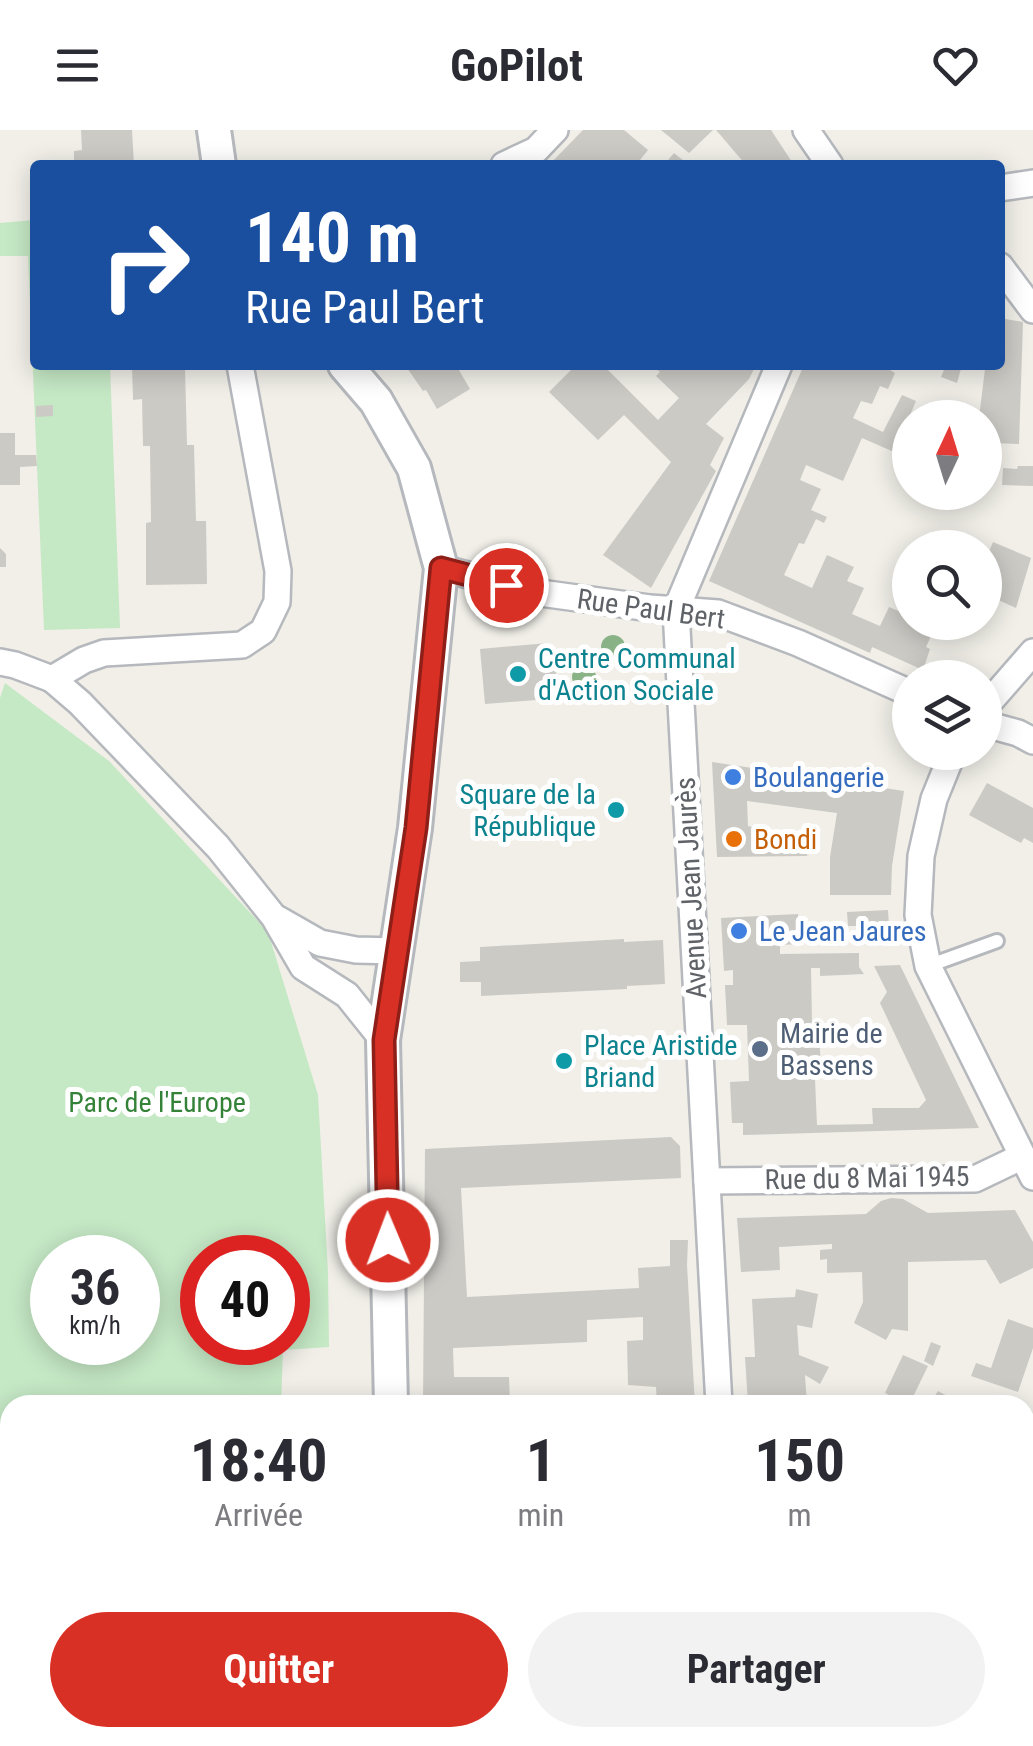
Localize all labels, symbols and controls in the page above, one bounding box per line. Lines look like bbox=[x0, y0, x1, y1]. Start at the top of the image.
icon: menu bbox=[50, 38, 105, 93]
icon: heart bbox=[928, 38, 983, 93]
text: GoPilot bbox=[450, 39, 583, 92]
text: 140 m bbox=[245, 197, 419, 279]
icon: right bbox=[80, 200, 210, 330]
text: Rue Paul Bert bbox=[245, 281, 485, 334]
north arrow bbox=[892, 400, 1002, 510]
map controls bbox=[892, 400, 1002, 770]
button: search bbox=[892, 530, 1002, 640]
pin bbox=[464, 543, 549, 628]
icon: arrive bbox=[479, 558, 534, 613]
street label: Rue Paul Bert bbox=[575, 582, 727, 636]
place label: Centre Communal d'Action Sociale bbox=[538, 642, 736, 707]
button: layers bbox=[892, 660, 1002, 770]
marker: Centre Communal d'Action Sociale bbox=[507, 663, 529, 685]
place label: Boulangerie bbox=[753, 761, 884, 794]
marker: Boulangerie bbox=[722, 766, 744, 788]
street label: Avenue Jean Jaurès bbox=[669, 776, 713, 1000]
place label: Square de la République bbox=[459, 778, 596, 843]
marker: Square de la République bbox=[605, 799, 627, 821]
place label: Bondi bbox=[754, 823, 817, 856]
marker: Bondi bbox=[723, 828, 745, 850]
place label: Le Jean Jaures bbox=[759, 915, 927, 948]
marker: Le Jean Jaures bbox=[728, 920, 750, 942]
place label: Mairie de Bassens bbox=[780, 1017, 883, 1082]
place label: Place Aristide Briand bbox=[584, 1029, 737, 1094]
marker: Mairie de Bassens bbox=[749, 1038, 771, 1060]
marker: Place Aristide Briand bbox=[553, 1050, 575, 1072]
park label: Parc de l'Europe bbox=[68, 1086, 246, 1119]
street label: Rue du 8 Mai 1945 bbox=[764, 1160, 970, 1196]
position arrow bbox=[336, 1188, 440, 1292]
speed limit sign: 40 bbox=[180, 1235, 310, 1365]
text: 36 bbox=[70, 1259, 120, 1317]
text: km/h bbox=[69, 1311, 121, 1340]
text: 18:40 bbox=[190, 1425, 328, 1496]
text: 1 bbox=[526, 1425, 556, 1496]
text: 150 bbox=[754, 1425, 845, 1496]
text: Arrivée bbox=[214, 1496, 303, 1534]
text: min bbox=[517, 1496, 564, 1534]
text: m bbox=[788, 1496, 812, 1534]
button: Quitter bbox=[50, 1612, 508, 1727]
button: Partager bbox=[528, 1612, 985, 1727]

